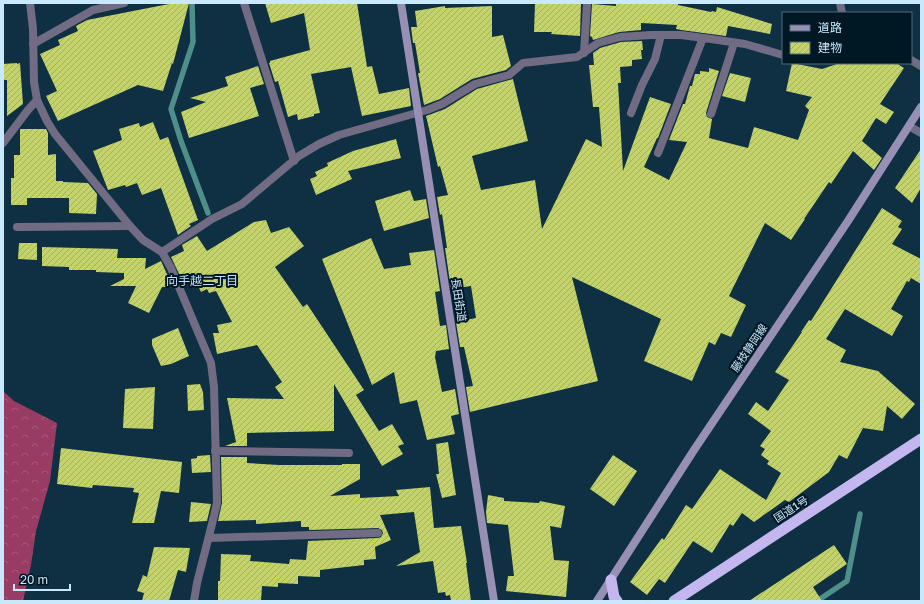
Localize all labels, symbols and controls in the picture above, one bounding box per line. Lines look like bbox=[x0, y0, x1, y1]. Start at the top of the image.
legend bbox=[782, 12, 912, 64]
text: 道路 bbox=[818, 20, 842, 35]
text: 建物 bbox=[818, 40, 842, 55]
district label: 向手越二丁目 bbox=[166, 273, 238, 288]
street label: 長田街道 bbox=[450, 277, 469, 323]
street label: 藤枝静岡線 bbox=[728, 321, 769, 374]
street label: 国道1号 bbox=[771, 493, 810, 524]
scale bar bbox=[14, 566, 70, 592]
text: 20 m bbox=[20, 572, 48, 587]

